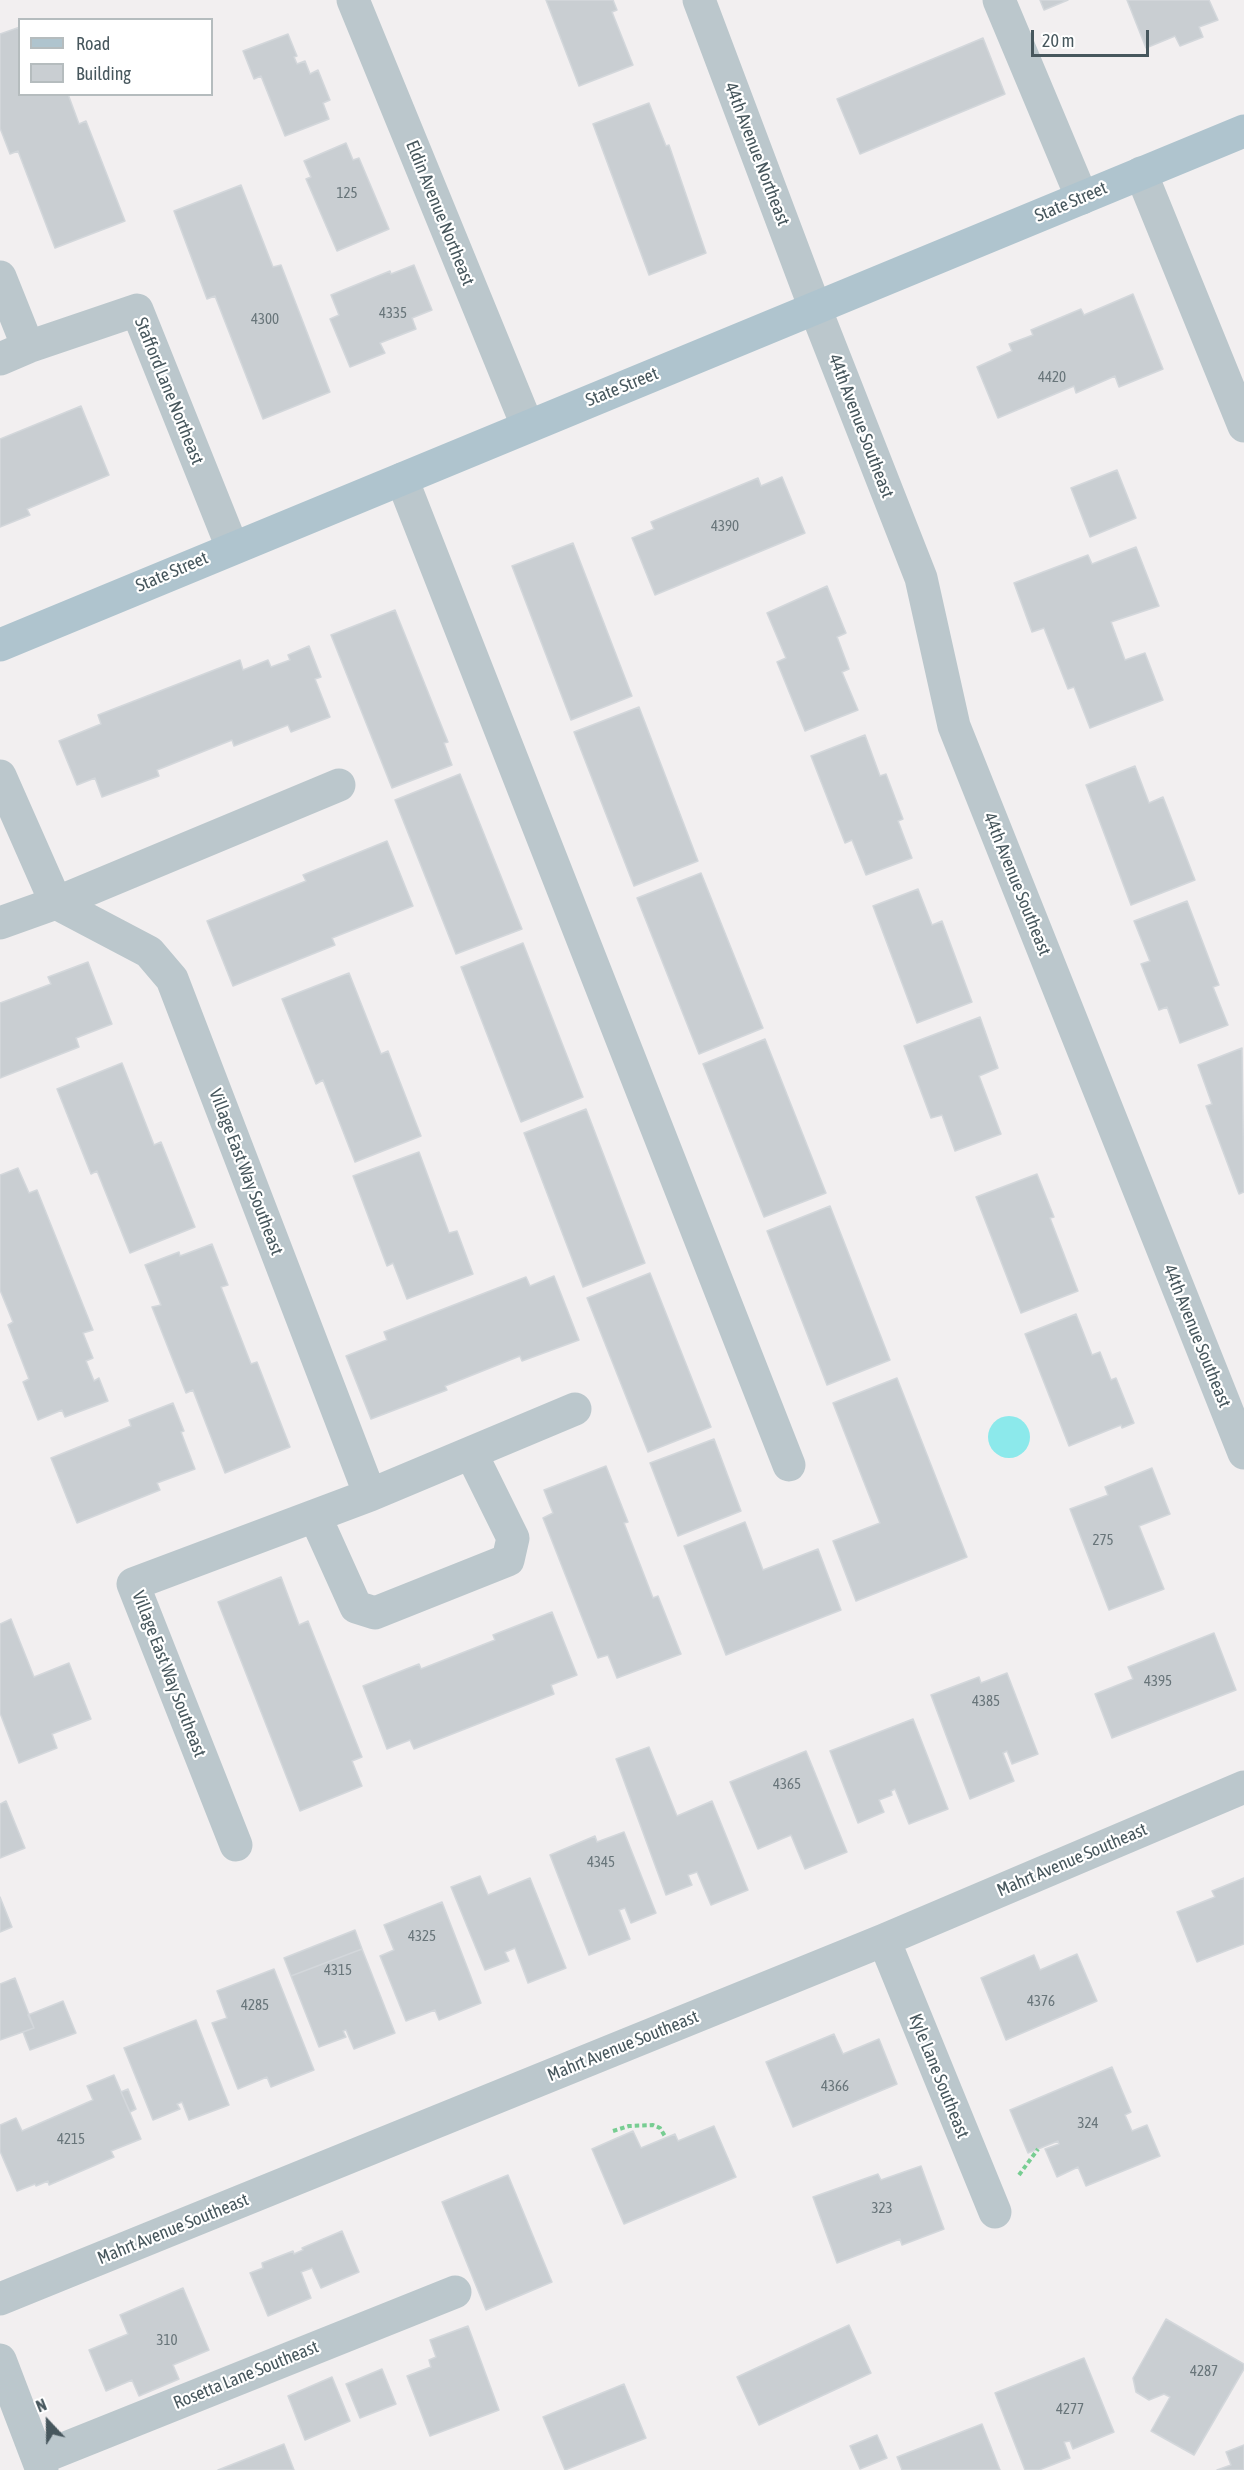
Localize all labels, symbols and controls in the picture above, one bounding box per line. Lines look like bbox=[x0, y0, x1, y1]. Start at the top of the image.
legend bbox=[18, 18, 213, 96]
scale bar bbox=[1034, 18, 1152, 56]
text: 20 m bbox=[1042, 30, 1074, 51]
text: Road bbox=[76, 33, 110, 54]
text: Building bbox=[76, 63, 131, 84]
street label: 44th Avenue Northeast bbox=[720, 79, 794, 229]
street label: Eldin Avenue Northeast bbox=[401, 137, 479, 289]
street label: State Street bbox=[1032, 177, 1110, 227]
house number: 125 bbox=[336, 184, 358, 202]
house number: 4335 bbox=[379, 304, 407, 322]
house number: 4300 bbox=[251, 310, 279, 328]
street label: Stafford Lane Northeast bbox=[130, 314, 208, 468]
street label: 44th Avenue Southeast bbox=[824, 351, 898, 501]
street label: State Street bbox=[583, 363, 661, 411]
house number: 4420 bbox=[1038, 368, 1066, 386]
house number: 4390 bbox=[711, 517, 739, 535]
street label: State Street bbox=[133, 547, 211, 597]
street label: 44th Avenue Southeast bbox=[978, 809, 1056, 959]
street label: Village East Way Southeast bbox=[204, 1086, 288, 1258]
street label: 44th Avenue Southeast bbox=[1158, 1261, 1236, 1411]
house number: 275 bbox=[1092, 1531, 1114, 1549]
street label: Village East Way Southeast bbox=[127, 1588, 211, 1760]
house number: 4395 bbox=[1144, 1672, 1172, 1690]
house number: 4385 bbox=[972, 1692, 1000, 1710]
house number: 4365 bbox=[773, 1775, 801, 1793]
street label: Mahrt Avenue Southeast bbox=[994, 1819, 1150, 1901]
house number: 4345 bbox=[587, 1853, 615, 1871]
house number: 4325 bbox=[408, 1927, 436, 1945]
house number: 4315 bbox=[324, 1961, 352, 1979]
house number: 4376 bbox=[1027, 1992, 1055, 2010]
house number: 4285 bbox=[241, 1996, 269, 2014]
street label: Mahrt Avenue Southeast bbox=[544, 2006, 702, 2086]
street label: Kyle Lane Southeast bbox=[904, 2011, 974, 2141]
house number: 4366 bbox=[821, 2077, 849, 2095]
house number: 324 bbox=[1077, 2114, 1099, 2132]
house number: 4215 bbox=[57, 2130, 85, 2148]
street label: Mahrt Avenue Southeast bbox=[94, 2189, 252, 2269]
house number: 323 bbox=[871, 2199, 893, 2217]
house number: 310 bbox=[156, 2331, 178, 2349]
street label: Rosetta Lane Southeast bbox=[170, 2336, 322, 2414]
house number: 4287 bbox=[1190, 2362, 1218, 2380]
north arrow bbox=[18, 2392, 78, 2452]
text: N bbox=[33, 2395, 49, 2415]
house number: 4277 bbox=[1056, 2400, 1084, 2418]

